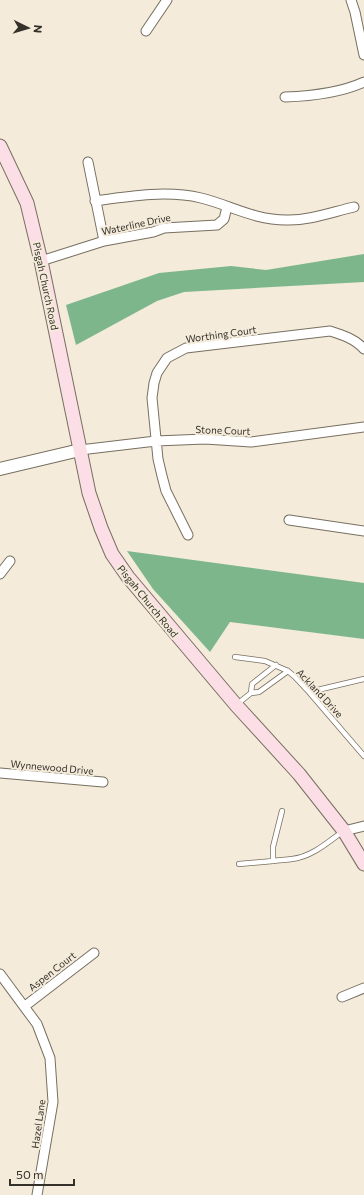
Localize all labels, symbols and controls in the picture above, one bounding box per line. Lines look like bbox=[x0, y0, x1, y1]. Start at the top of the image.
north arrow bbox=[8, 8, 48, 48]
text: N bbox=[32, 24, 45, 34]
street label: Waterline Drive bbox=[100, 211, 172, 237]
street label: Pisgah Church Road bbox=[31, 241, 61, 331]
street label: Worthing Court bbox=[185, 323, 257, 345]
street label: Stone Court bbox=[195, 423, 251, 437]
street label: Pisgah Church Road bbox=[115, 562, 181, 640]
street label: Ackland Drive bbox=[294, 666, 346, 720]
street label: Wynnewood Drive bbox=[10, 757, 94, 777]
street label: Aspen Court bbox=[26, 949, 78, 993]
street label: Hazel Lane bbox=[29, 1099, 47, 1149]
scale bar bbox=[10, 1161, 74, 1187]
text: 50 m bbox=[16, 1167, 44, 1181]

